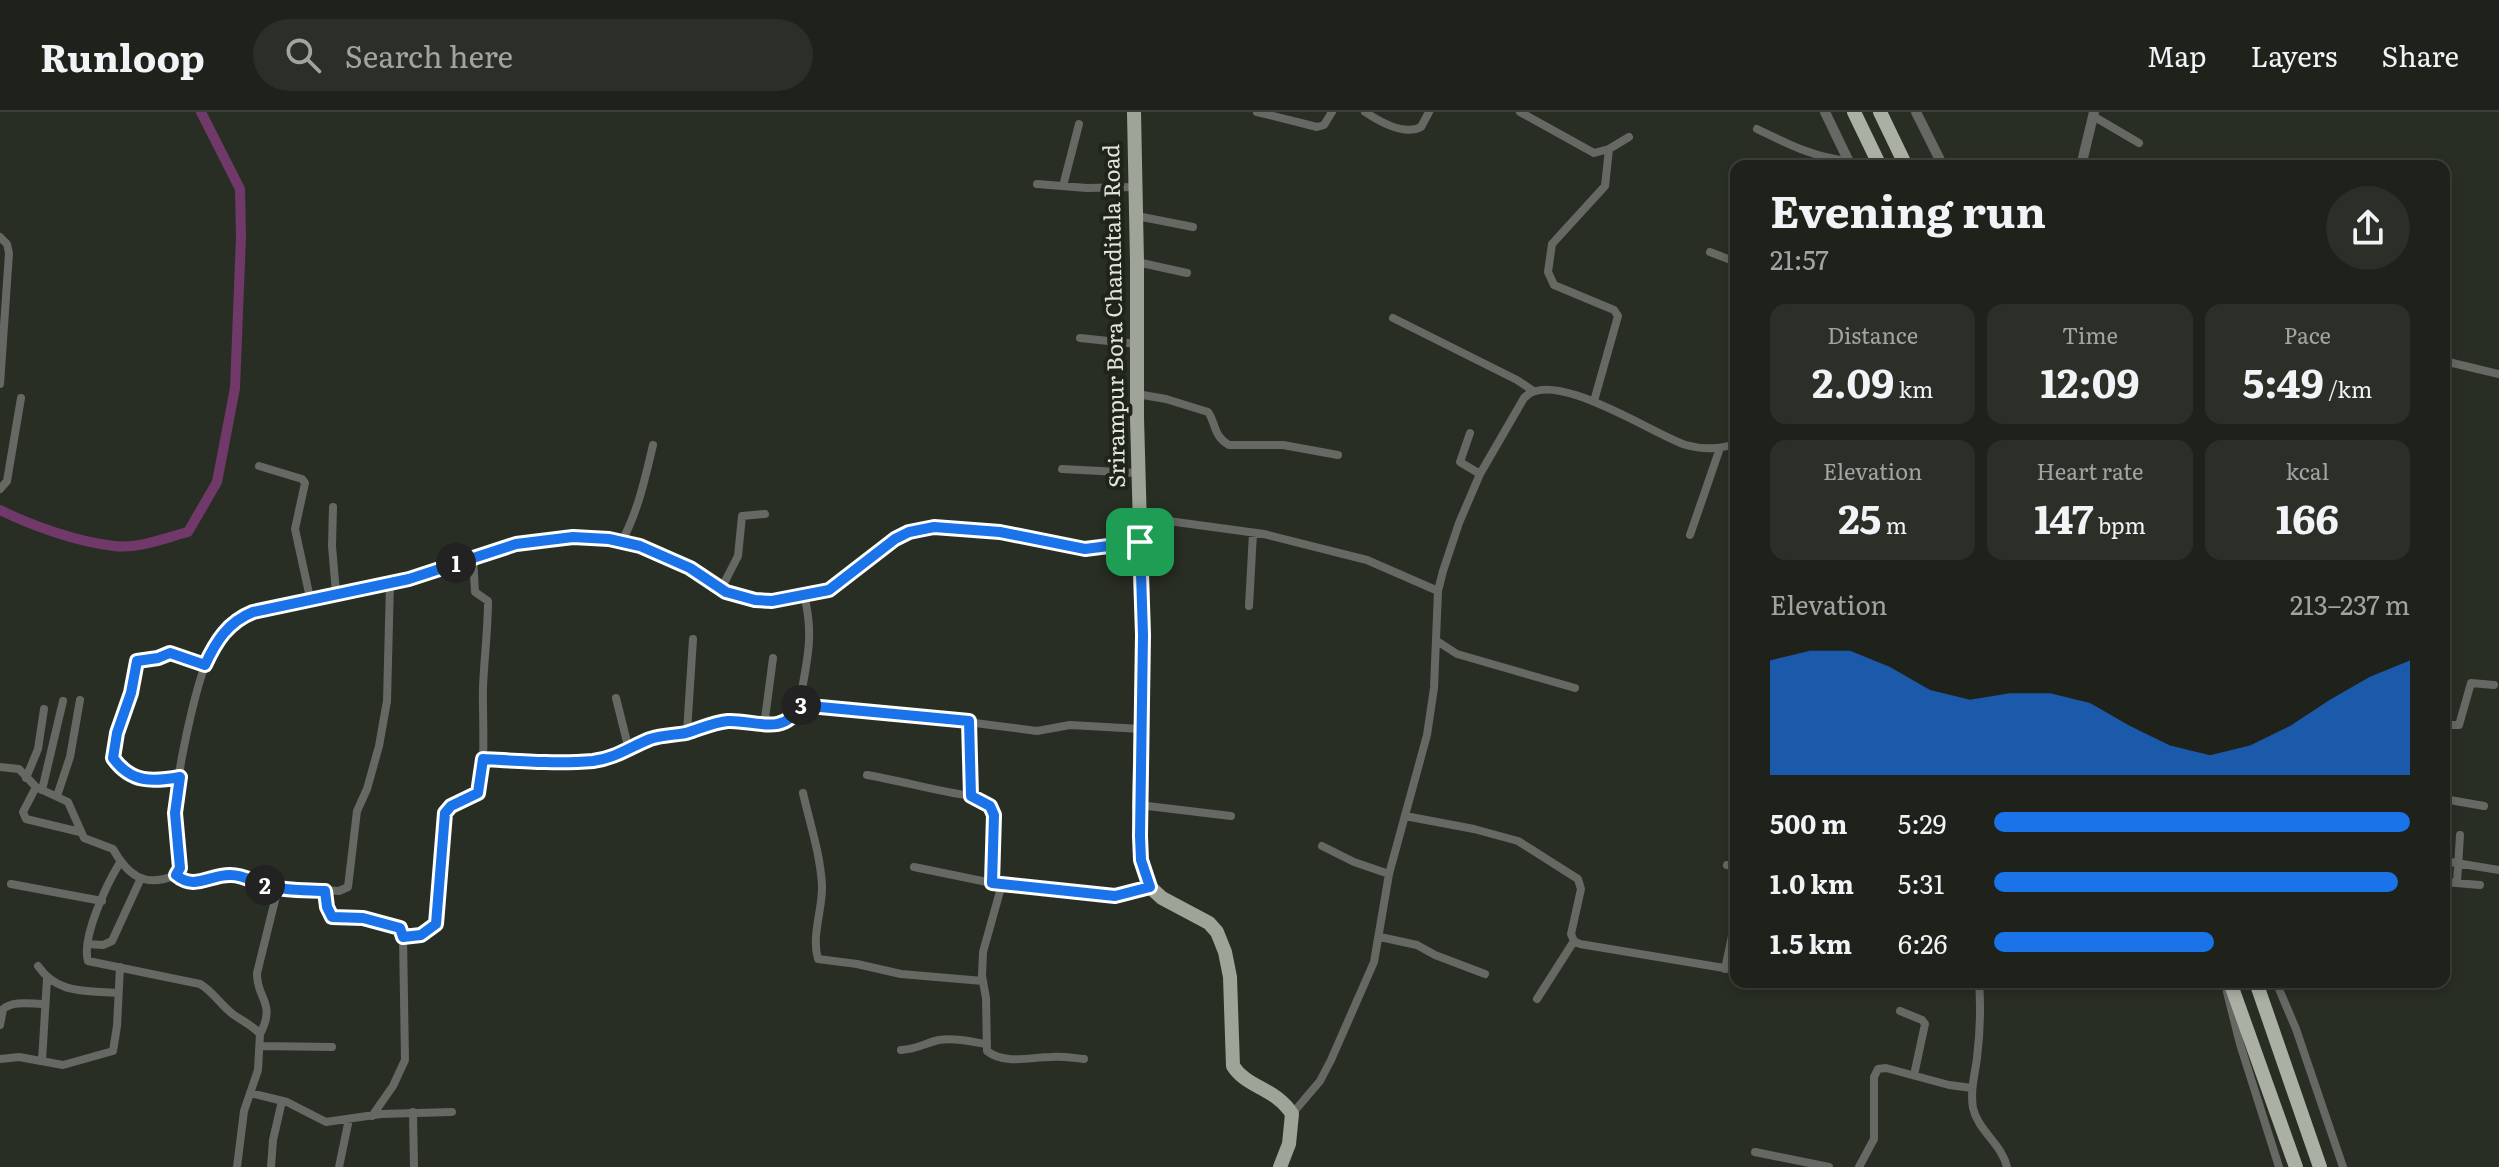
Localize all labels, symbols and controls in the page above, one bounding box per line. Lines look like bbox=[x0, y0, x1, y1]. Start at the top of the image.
search box bbox=[253, 19, 813, 91]
text: Runloop bbox=[40, 27, 205, 84]
icon: search bbox=[281, 33, 325, 77]
text: Search here bbox=[345, 33, 513, 77]
text: Map bbox=[2147, 34, 2206, 76]
text: Layers bbox=[2250, 34, 2337, 76]
text: Share bbox=[2381, 34, 2459, 76]
street label: Srirampur Bora Chanditala Road bbox=[1093, 144, 1132, 488]
text: Evening run bbox=[1770, 176, 2046, 242]
button: share bbox=[2326, 186, 2410, 270]
text: 21:57 bbox=[1770, 239, 1829, 278]
text: Distance bbox=[1827, 318, 1918, 351]
text: Time bbox=[2062, 318, 2118, 351]
text: Pace bbox=[2284, 318, 2331, 351]
text: 2.09 bbox=[1812, 351, 1894, 410]
text: 12:09 bbox=[2041, 351, 2139, 410]
text: 5:49 bbox=[2242, 351, 2324, 410]
text: km bbox=[1894, 372, 1933, 405]
text: /km bbox=[2324, 372, 2372, 405]
text: Elevation bbox=[1823, 454, 1922, 487]
text: Heart rate bbox=[2037, 454, 2143, 487]
text: kcal bbox=[2286, 454, 2329, 487]
text: 25 bbox=[1838, 487, 1881, 546]
text: 147 bbox=[2034, 487, 2094, 546]
text: 166 bbox=[2276, 487, 2339, 546]
pin bbox=[1106, 508, 1174, 576]
text: m bbox=[1881, 508, 1907, 541]
text: bpm bbox=[2094, 508, 2146, 541]
icon: arrive bbox=[1118, 520, 1162, 564]
pin: 1 bbox=[436, 543, 476, 583]
text: 1 bbox=[451, 546, 461, 579]
text: Elevation bbox=[1770, 584, 1888, 623]
text: 213–237 m bbox=[2290, 584, 2410, 623]
pin: 3 bbox=[781, 685, 821, 725]
text: 3 bbox=[795, 688, 807, 721]
text: 500 m bbox=[1770, 803, 1847, 842]
text: 5:29 bbox=[1898, 803, 1946, 842]
text: 1.0 km bbox=[1770, 863, 1854, 902]
text: 5:31 bbox=[1898, 863, 1944, 902]
pin: 2 bbox=[245, 865, 285, 905]
text: 2 bbox=[259, 868, 271, 901]
text: 1.5 km bbox=[1770, 923, 1852, 962]
text: 6:26 bbox=[1898, 923, 1948, 962]

